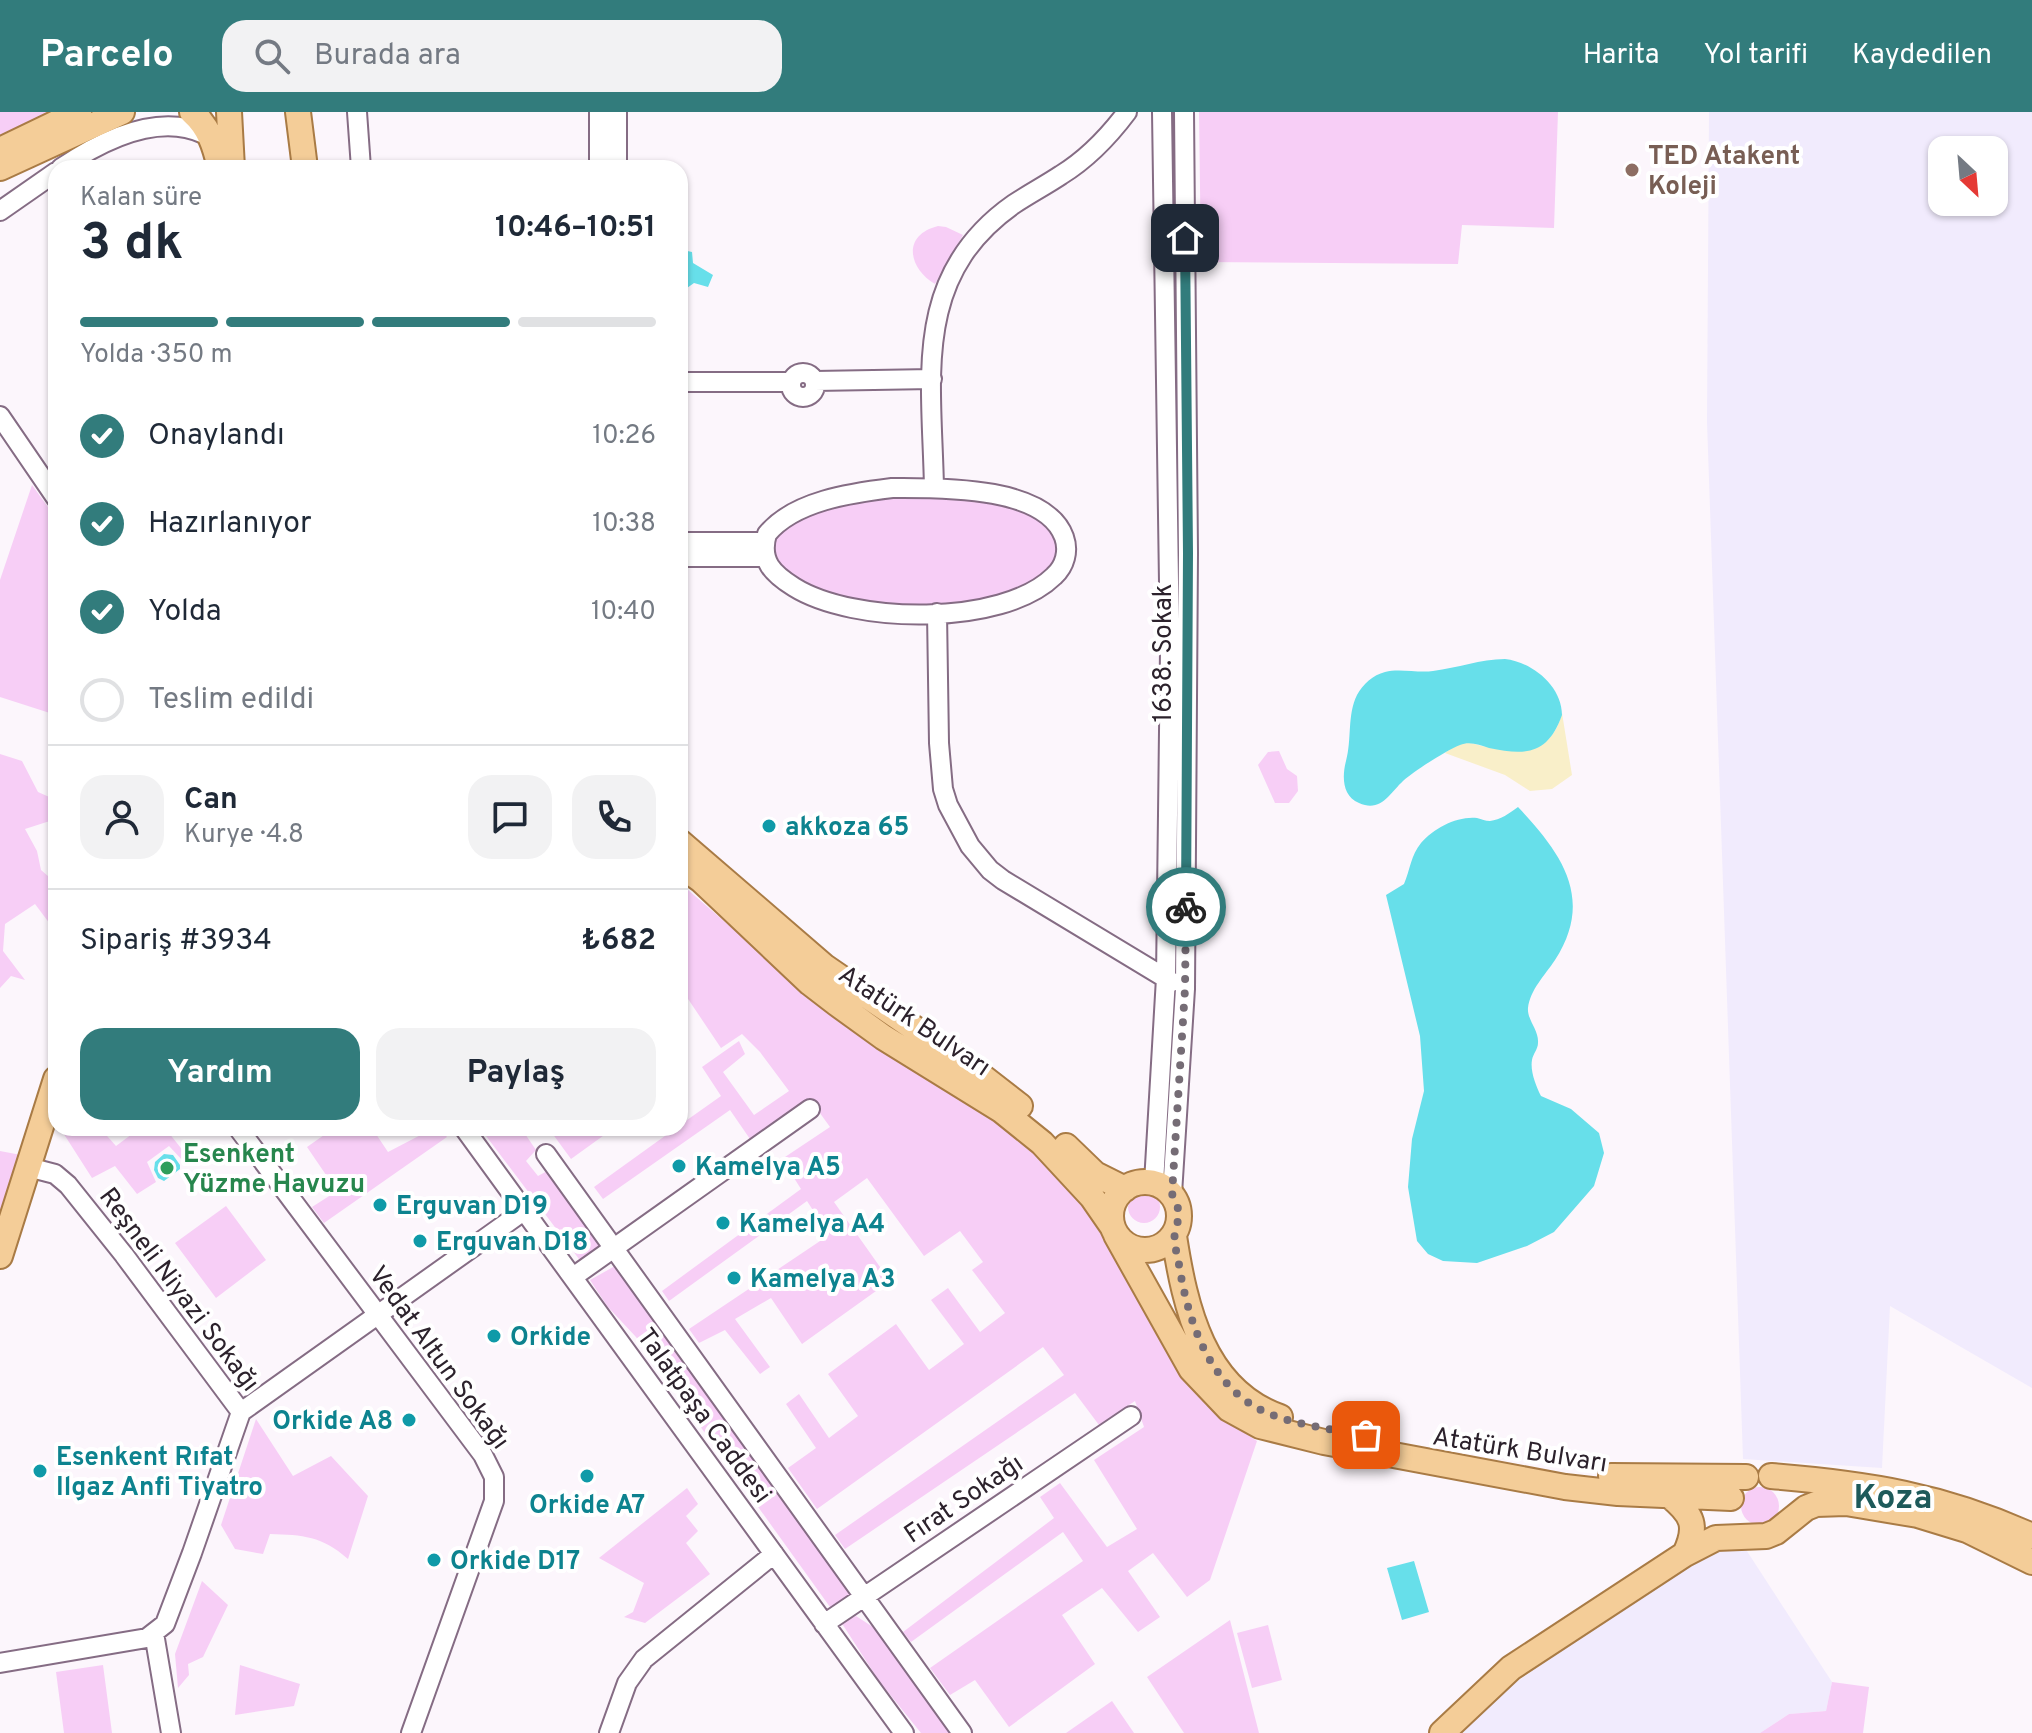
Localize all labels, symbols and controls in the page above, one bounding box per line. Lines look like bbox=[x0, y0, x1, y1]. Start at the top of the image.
search box bbox=[222, 20, 782, 92]
text: Parcelo bbox=[40, 32, 174, 81]
icon: search bbox=[250, 34, 294, 78]
text: Burada ara bbox=[314, 38, 461, 75]
text: Harita bbox=[1583, 38, 1659, 74]
text: Yol tarifi bbox=[1703, 38, 1808, 74]
text: Kaydedilen bbox=[1852, 38, 1992, 74]
north arrow bbox=[1928, 136, 2008, 216]
map controls bbox=[1928, 136, 2008, 216]
place label: TED Atakent Koleji bbox=[1648, 141, 1800, 204]
marker: TED Atakent Koleji bbox=[1623, 161, 1641, 179]
text: Kalan süre bbox=[80, 182, 202, 215]
pin bbox=[1151, 204, 1219, 272]
text: 10:46–10:51 bbox=[495, 210, 656, 247]
text: 3 dk bbox=[80, 212, 183, 278]
icon: home bbox=[1163, 216, 1207, 260]
text: Yolda · 350 m bbox=[80, 339, 233, 372]
icon: check bbox=[80, 414, 124, 458]
text: Onaylandı bbox=[148, 418, 285, 455]
text: 10:26 bbox=[592, 420, 656, 453]
icon: check bbox=[80, 502, 124, 546]
text: Hazırlanıyor bbox=[148, 506, 312, 543]
text: 10:38 bbox=[592, 508, 656, 541]
street label: 1638. Sokak bbox=[1148, 584, 1181, 722]
icon: check bbox=[80, 590, 124, 634]
text: Yolda bbox=[148, 594, 222, 631]
text: 10:40 bbox=[591, 596, 656, 629]
text: Teslim edildi bbox=[148, 682, 314, 719]
button: person bbox=[80, 775, 164, 859]
button: chat bbox=[468, 775, 552, 859]
button: phone bbox=[572, 775, 656, 859]
text: Can bbox=[184, 782, 238, 819]
place label: akkoza 65 bbox=[785, 812, 909, 845]
marker: akkoza 65 bbox=[760, 817, 778, 835]
text: Kurye · 4.8 bbox=[184, 819, 304, 852]
courier bbox=[1146, 867, 1226, 947]
icon: bike bbox=[1164, 885, 1208, 929]
text: Sipariş #3934 bbox=[80, 923, 272, 960]
text: ₺682 bbox=[581, 923, 656, 960]
street label: Atatürk Bulvarı bbox=[831, 959, 996, 1085]
button: Yardım bbox=[80, 1028, 360, 1120]
button: Paylaş bbox=[376, 1028, 656, 1120]
place label: Esenkent Yüzme Havuzu bbox=[183, 1139, 365, 1202]
place label: Kamelya A5 bbox=[695, 1152, 841, 1185]
marker: Kamelya A5 bbox=[670, 1157, 688, 1175]
marker: Esenkent Yüzme Havuzu bbox=[158, 1159, 176, 1177]
street label: Reşneli Niyazi Sokağı bbox=[90, 1182, 266, 1399]
place label: Erguvan D19 bbox=[396, 1191, 548, 1224]
marker: Erguvan D19 bbox=[371, 1196, 389, 1214]
place label: Kamelya A4 bbox=[739, 1209, 885, 1242]
marker: Kamelya A4 bbox=[714, 1214, 732, 1232]
place label: Erguvan D18 bbox=[436, 1227, 588, 1260]
marker: Erguvan D18 bbox=[411, 1232, 429, 1250]
street label: Vedat Altun Sokağı bbox=[360, 1260, 516, 1457]
place label: Kamelya A3 bbox=[750, 1264, 896, 1297]
marker: Kamelya A3 bbox=[725, 1269, 743, 1287]
place label: Orkide bbox=[510, 1322, 591, 1355]
street label: Talatpaşa Caddesi bbox=[628, 1322, 778, 1511]
marker: Orkide bbox=[485, 1327, 503, 1345]
pin bbox=[1332, 1401, 1400, 1469]
place label: Orkide A8 bbox=[272, 1406, 393, 1439]
marker: Orkide A8 bbox=[400, 1411, 418, 1429]
icon: bag bbox=[1344, 1413, 1388, 1457]
street label: Atatürk Bulvarı bbox=[1430, 1421, 1609, 1482]
place label: Esenkent Rıfat Ilgaz Anfi Tiyatro bbox=[56, 1442, 263, 1505]
street label: Fırat Sokağı bbox=[899, 1448, 1030, 1552]
marker: Esenkent Rıfat Ilgaz Anfi Tiyatro bbox=[31, 1462, 49, 1480]
marker: Orkide A7 bbox=[578, 1467, 596, 1485]
district label: Koza bbox=[1853, 1478, 1933, 1521]
place label: Orkide A7 bbox=[529, 1490, 645, 1523]
place label: Orkide D17 bbox=[450, 1546, 580, 1579]
marker: Orkide D17 bbox=[425, 1551, 443, 1569]

